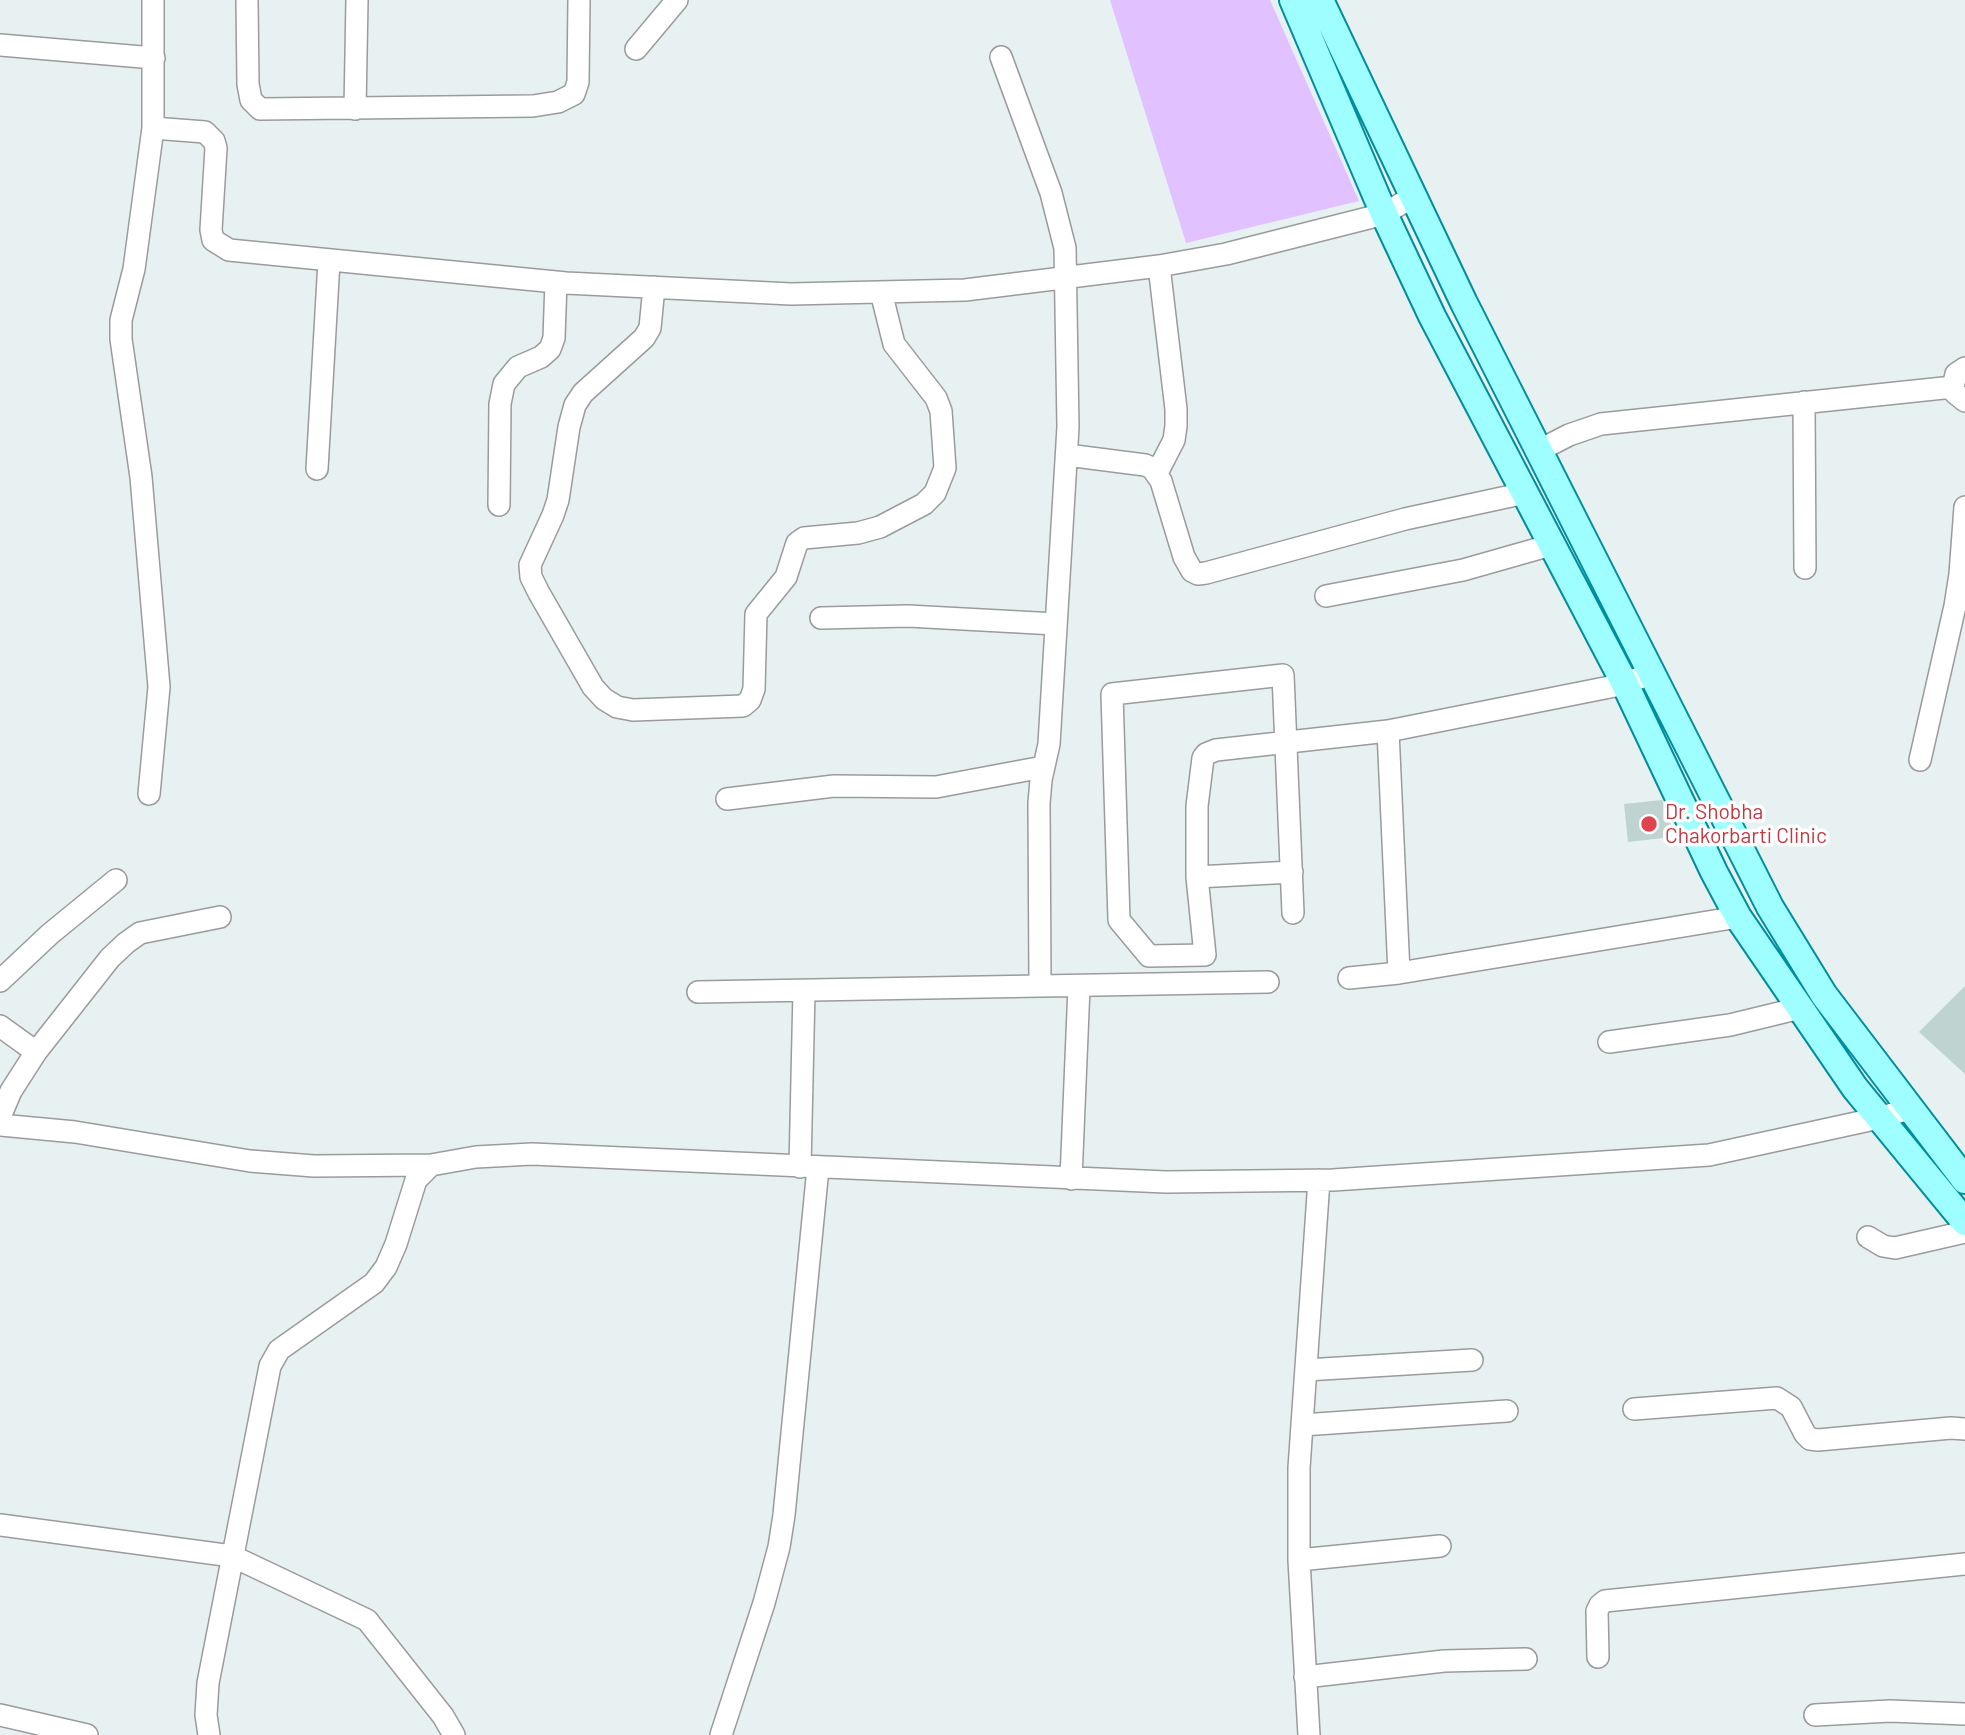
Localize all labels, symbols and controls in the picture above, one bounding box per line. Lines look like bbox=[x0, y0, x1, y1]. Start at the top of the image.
place label: Dr. Shobha Chakorbarti Clinic bbox=[1665, 799, 1827, 849]
marker: Dr. Shobha Chakorbarti Clinic bbox=[1639, 814, 1659, 834]

